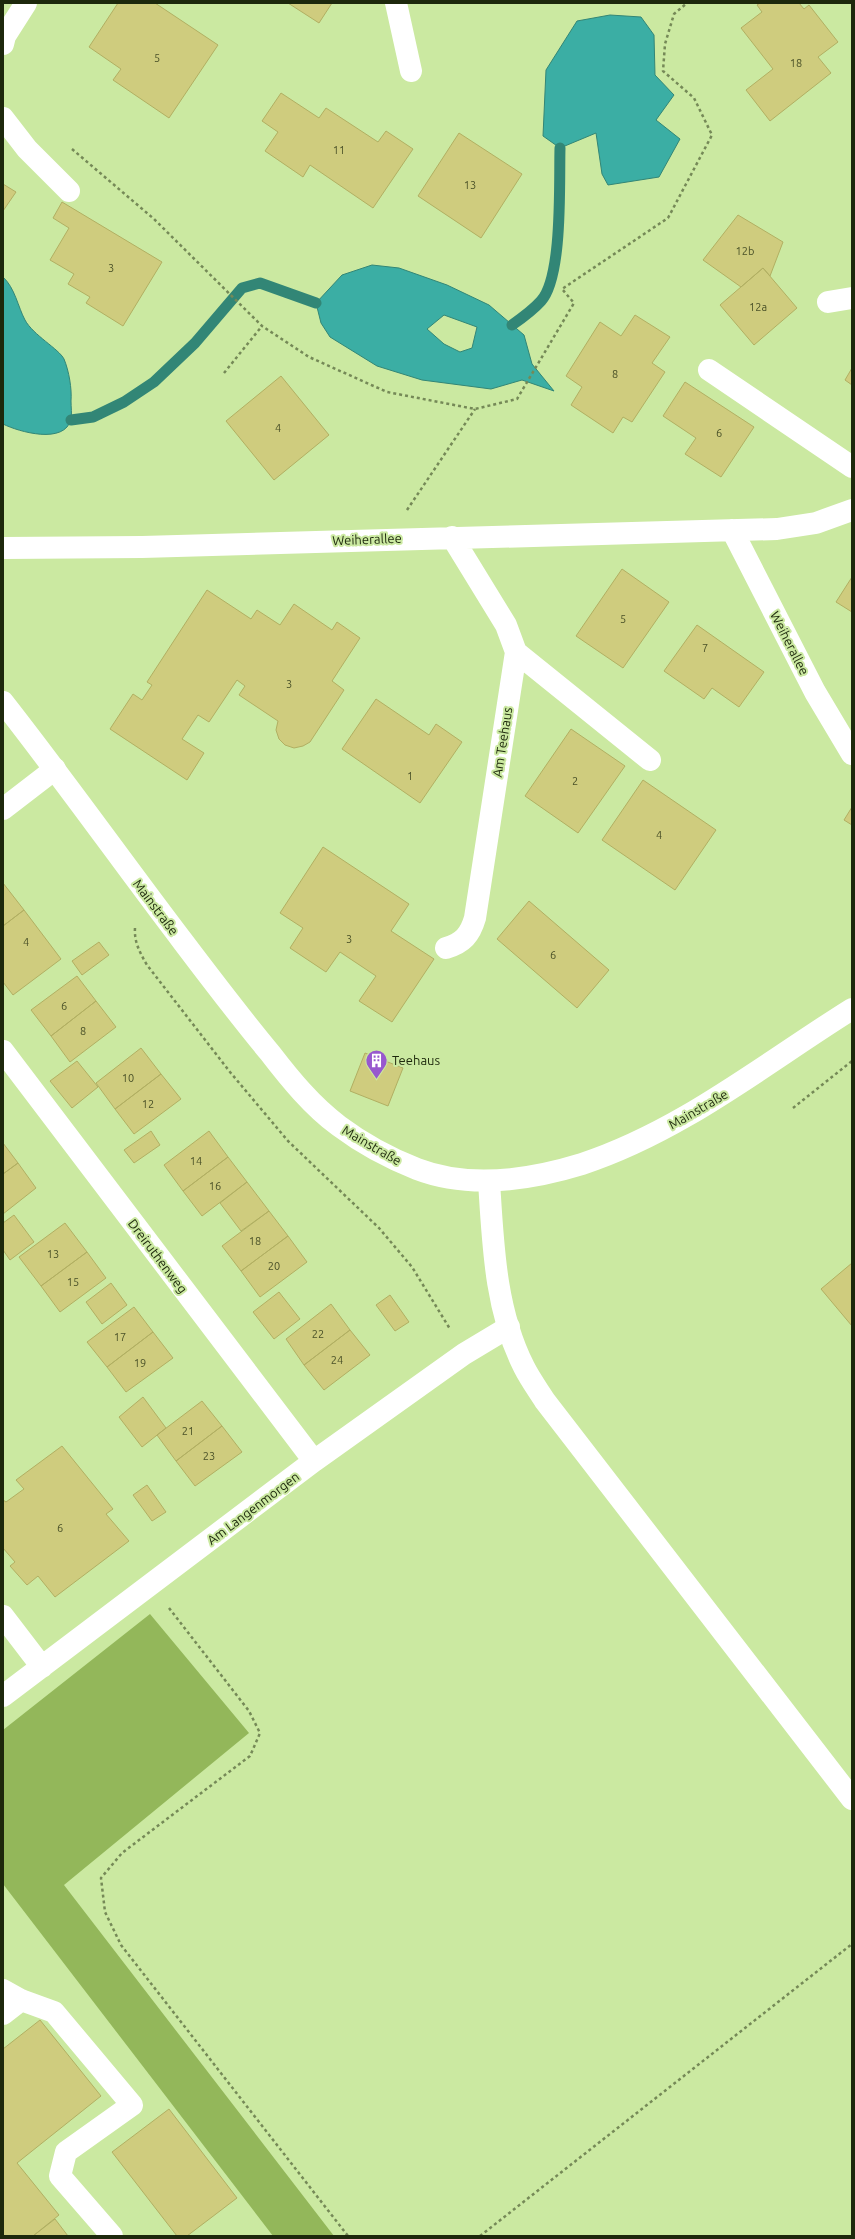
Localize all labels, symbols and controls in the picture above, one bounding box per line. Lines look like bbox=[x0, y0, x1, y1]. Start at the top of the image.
house number: 5 bbox=[154, 52, 160, 64]
house number: 18 bbox=[790, 57, 802, 69]
house number: 11 bbox=[333, 144, 345, 156]
house number: 13 bbox=[464, 179, 476, 191]
house number: 12b bbox=[736, 245, 754, 257]
house number: 3 bbox=[108, 262, 114, 274]
house number: 12a bbox=[749, 301, 767, 313]
house number: 8 bbox=[612, 368, 618, 380]
house number: 4 bbox=[275, 422, 281, 434]
house number: 6 bbox=[716, 427, 722, 439]
street label: Weiherallee bbox=[332, 531, 402, 547]
street label: Weiherallee bbox=[768, 609, 812, 677]
house number: 5 bbox=[620, 613, 626, 625]
house number: 7 bbox=[702, 642, 708, 654]
house number: 3 bbox=[286, 678, 292, 690]
street label: Am Teehaus bbox=[490, 706, 515, 778]
house number: 1 bbox=[407, 770, 413, 782]
house number: 2 bbox=[572, 775, 578, 787]
house number: 4 bbox=[656, 829, 662, 841]
street label: Mainstraße bbox=[131, 876, 181, 938]
house number: 3 bbox=[346, 933, 352, 945]
house number: 4 bbox=[23, 936, 29, 948]
house number: 6 bbox=[550, 949, 556, 961]
house number: 6 bbox=[61, 1000, 67, 1012]
house number: 8 bbox=[80, 1025, 86, 1037]
building icon: Teehaus bbox=[363, 1047, 389, 1080]
place label: Teehaus bbox=[392, 1053, 440, 1067]
house number: 10 bbox=[122, 1072, 134, 1084]
street label: Mainstraße bbox=[666, 1086, 730, 1132]
house number: 12 bbox=[142, 1098, 154, 1110]
street label: Mainstraße bbox=[340, 1122, 404, 1168]
house number: 14 bbox=[190, 1155, 202, 1167]
house number: 16 bbox=[209, 1180, 221, 1192]
street label: Dreiruthenweg bbox=[126, 1216, 190, 1296]
house number: 18 bbox=[249, 1235, 261, 1247]
house number: 13 bbox=[47, 1248, 59, 1260]
house number: 20 bbox=[268, 1260, 280, 1272]
house number: 15 bbox=[67, 1276, 79, 1288]
house number: 22 bbox=[312, 1328, 324, 1340]
house number: 17 bbox=[114, 1331, 126, 1343]
house number: 24 bbox=[331, 1354, 343, 1366]
house number: 19 bbox=[134, 1357, 146, 1369]
house number: 21 bbox=[182, 1425, 194, 1437]
house number: 23 bbox=[203, 1450, 215, 1462]
street label: Am Langenmorgen bbox=[204, 1469, 302, 1547]
house number: 6 bbox=[57, 1522, 63, 1534]

